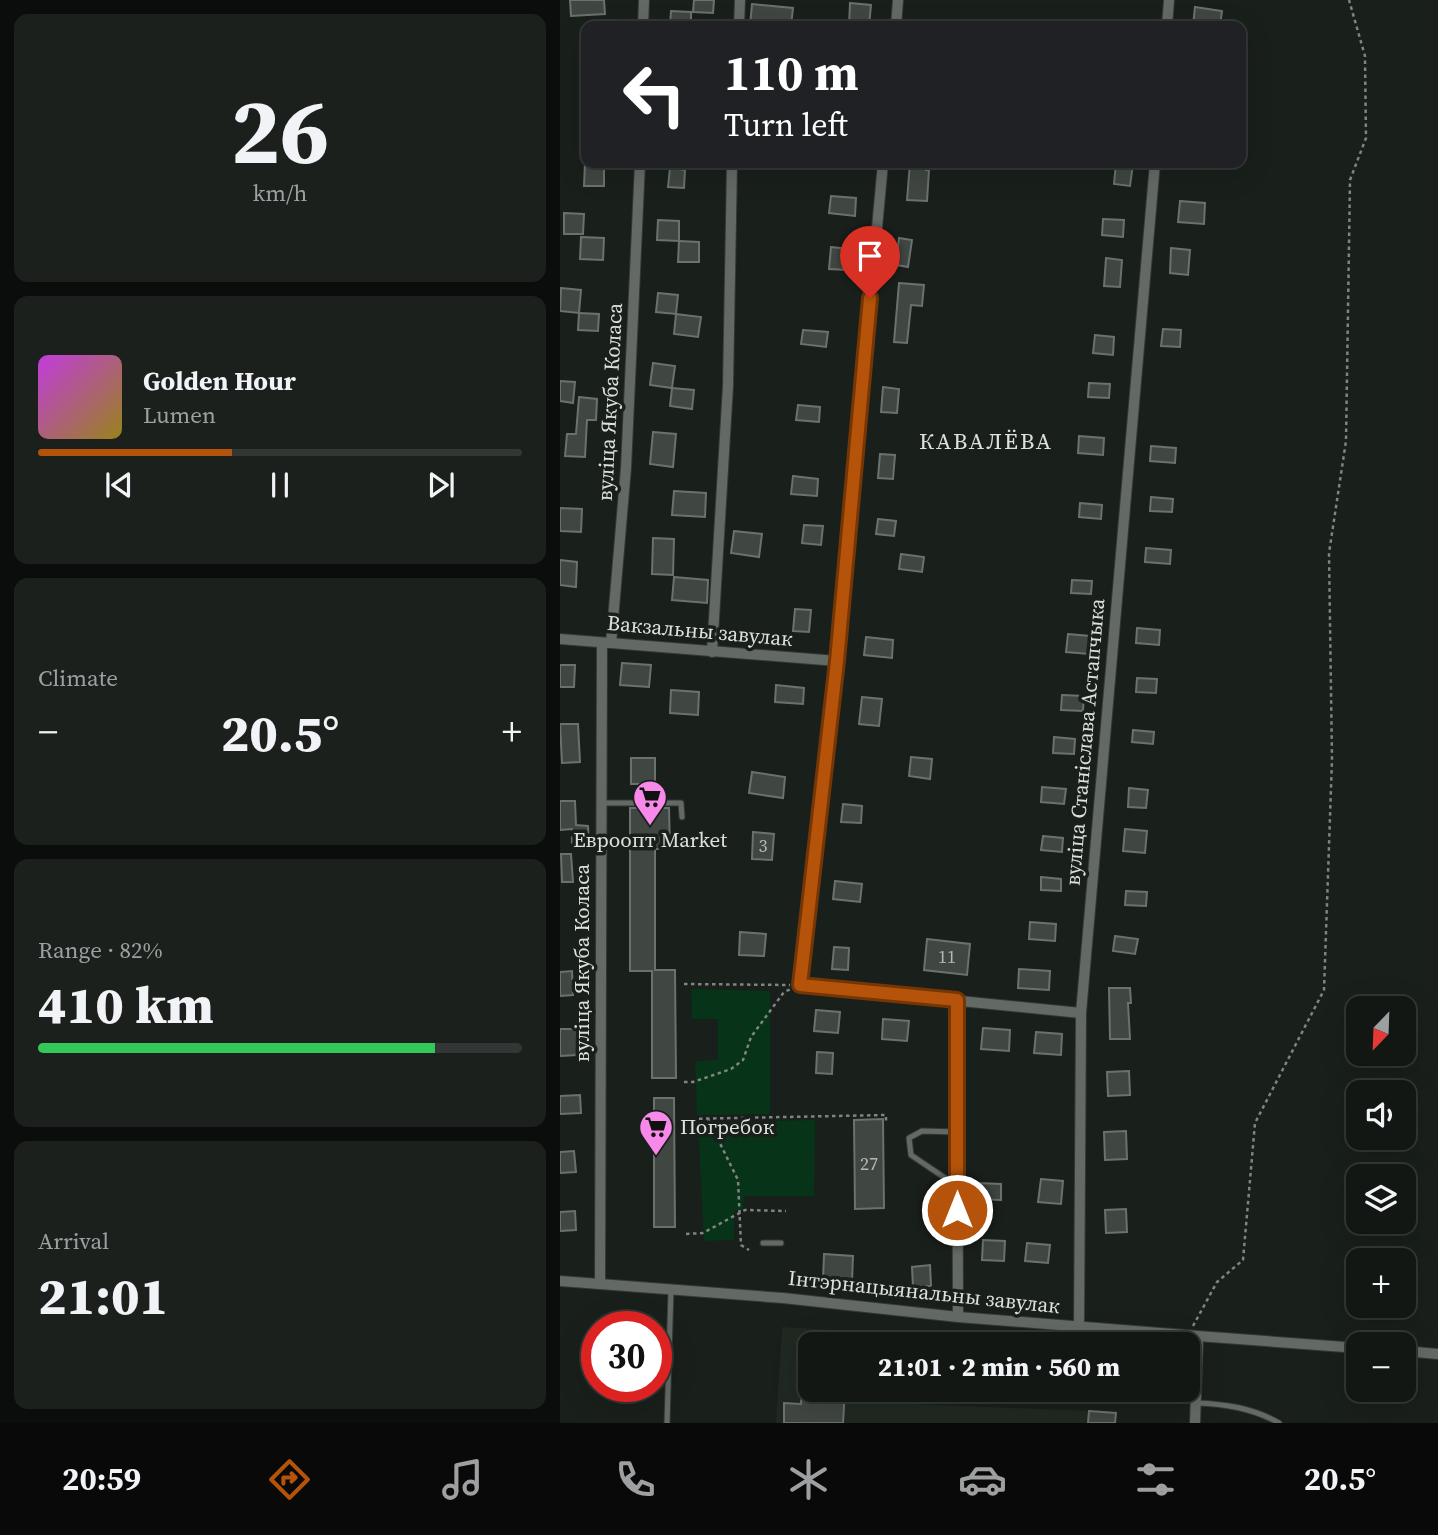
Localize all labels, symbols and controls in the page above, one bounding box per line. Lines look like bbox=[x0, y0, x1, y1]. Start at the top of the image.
text: 110 m bbox=[724, 39, 859, 106]
icon: left bbox=[609, 49, 700, 140]
text: 26 bbox=[231, 69, 329, 193]
text: Turn left bbox=[724, 103, 848, 147]
text: km/h bbox=[253, 177, 307, 209]
pin bbox=[840, 226, 900, 298]
icon: arrive bbox=[851, 237, 889, 275]
street label: вуліца Якуба Коласа bbox=[590, 302, 629, 502]
text: Golden Hour bbox=[143, 363, 296, 399]
text: Lumen bbox=[143, 399, 216, 431]
district label: КАВАЛЁВА bbox=[919, 425, 1053, 457]
icon: previous bbox=[100, 466, 138, 504]
icon: pause bbox=[261, 466, 299, 504]
icon: next bbox=[422, 466, 460, 504]
street label: вуліца Станіслава Астапчыка bbox=[1057, 597, 1112, 887]
street label: Вакзальны завулак bbox=[606, 608, 794, 653]
text: Climate bbox=[38, 662, 118, 694]
text: 20.5° bbox=[221, 697, 339, 768]
text: − bbox=[38, 706, 58, 758]
text: + bbox=[502, 706, 522, 758]
supermarket icon: Евроопт Market bbox=[631, 778, 669, 827]
place label: Евроопт Market bbox=[573, 825, 727, 854]
house number: 3 bbox=[759, 833, 768, 858]
street label: вуліца Якуба Коласа bbox=[567, 864, 596, 1062]
text: Range · 82% bbox=[38, 934, 163, 966]
house number: 11 bbox=[938, 944, 956, 969]
text: 410 km bbox=[38, 969, 214, 1040]
north arrow bbox=[1346, 996, 1416, 1066]
map controls bbox=[1346, 996, 1416, 1402]
button: sound bbox=[1346, 1080, 1416, 1150]
supermarket icon: Погребок bbox=[637, 1108, 675, 1157]
place label: Погребок bbox=[680, 1112, 775, 1141]
house number: 27 bbox=[860, 1151, 878, 1176]
button: layers bbox=[1346, 1164, 1416, 1234]
position arrow bbox=[920, 1173, 994, 1247]
text: Arrival bbox=[38, 1225, 109, 1257]
button: + bbox=[1346, 1248, 1416, 1318]
text: 21:01 bbox=[38, 1260, 168, 1331]
street label: Інтэрнацыянальны завулак bbox=[787, 1263, 1062, 1320]
speed limit sign: 30 bbox=[581, 1311, 672, 1402]
button: − bbox=[1346, 1332, 1416, 1402]
text: 21:01 · 2 min · 560 m bbox=[878, 1349, 1120, 1385]
icon: directions bbox=[265, 1455, 314, 1504]
icon: music bbox=[438, 1455, 487, 1504]
icon: phone bbox=[611, 1455, 660, 1504]
icon: climate bbox=[784, 1455, 833, 1504]
icon: car bbox=[958, 1455, 1007, 1504]
icon: filters bbox=[1131, 1455, 1180, 1504]
text: 20:59 bbox=[62, 1457, 141, 1501]
text: 20.5° bbox=[1304, 1457, 1376, 1501]

